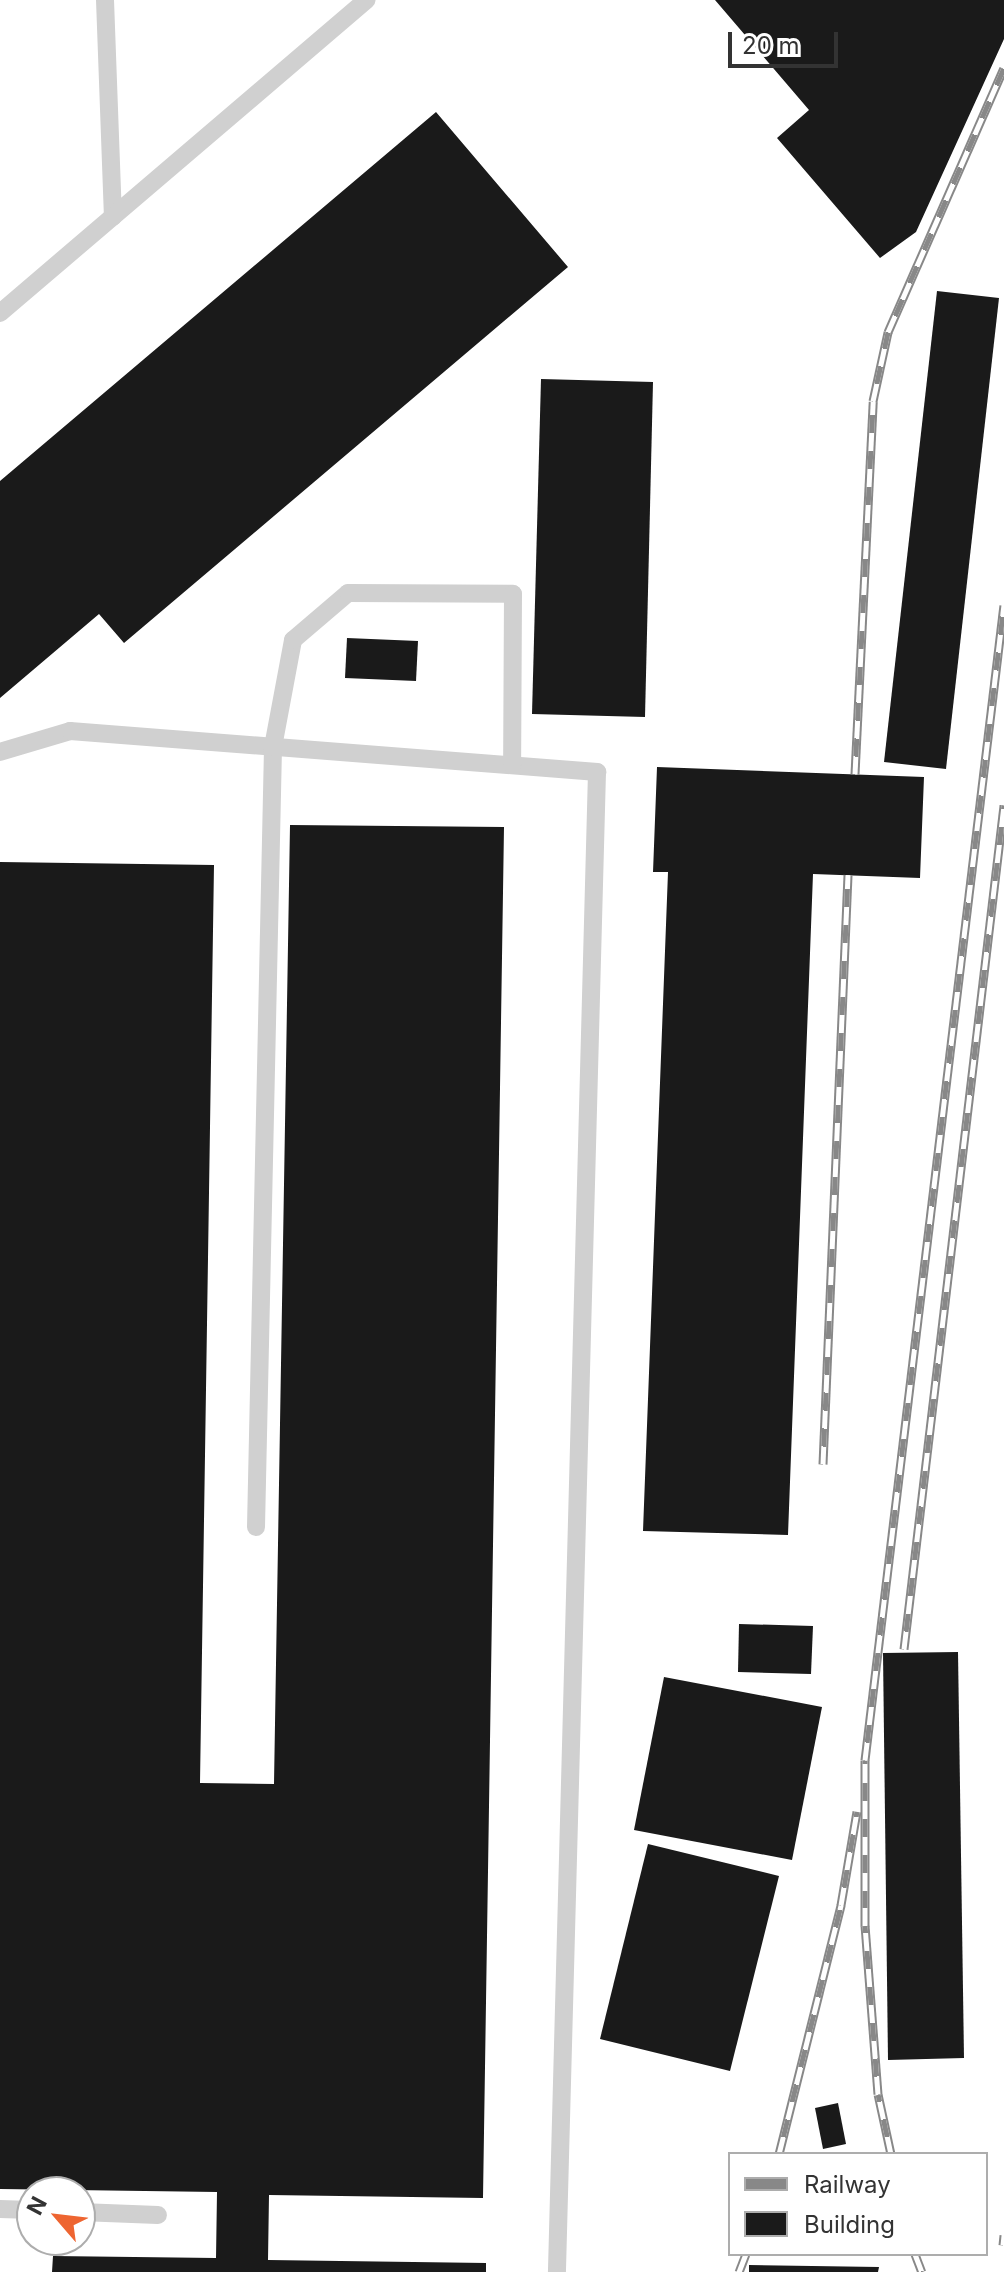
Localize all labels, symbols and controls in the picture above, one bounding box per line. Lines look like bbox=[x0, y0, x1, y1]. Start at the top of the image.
scale bar bbox=[732, 16, 842, 66]
text: 20 m bbox=[742, 31, 800, 60]
legend bbox=[728, 2152, 988, 2256]
text: Railway bbox=[804, 2170, 891, 2199]
north arrow bbox=[16, 2176, 96, 2256]
text: N bbox=[21, 2192, 52, 2219]
text: Building bbox=[804, 2210, 895, 2239]

